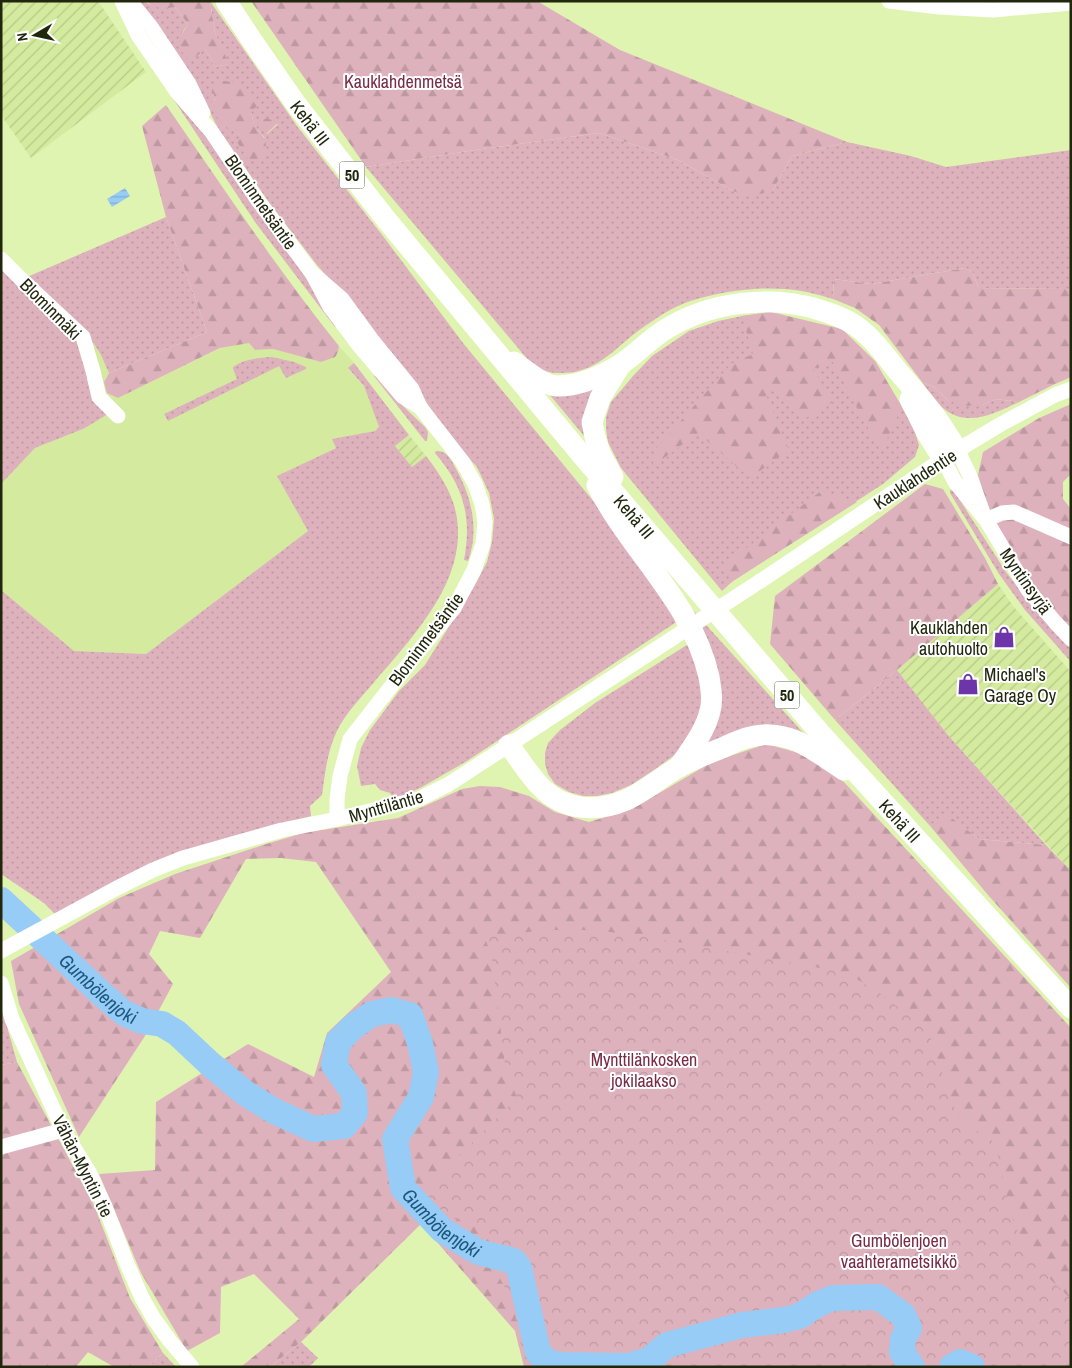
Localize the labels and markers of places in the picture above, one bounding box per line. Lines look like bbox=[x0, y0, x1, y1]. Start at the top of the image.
place label: Kauklahden autohuolto bbox=[910, 615, 988, 661]
shop icon: Kauklahden autohuolto bbox=[991, 624, 1017, 650]
place label: Michael's Garage Oy bbox=[984, 662, 1057, 708]
shop icon: Michael's Garage Oy bbox=[955, 671, 981, 697]

